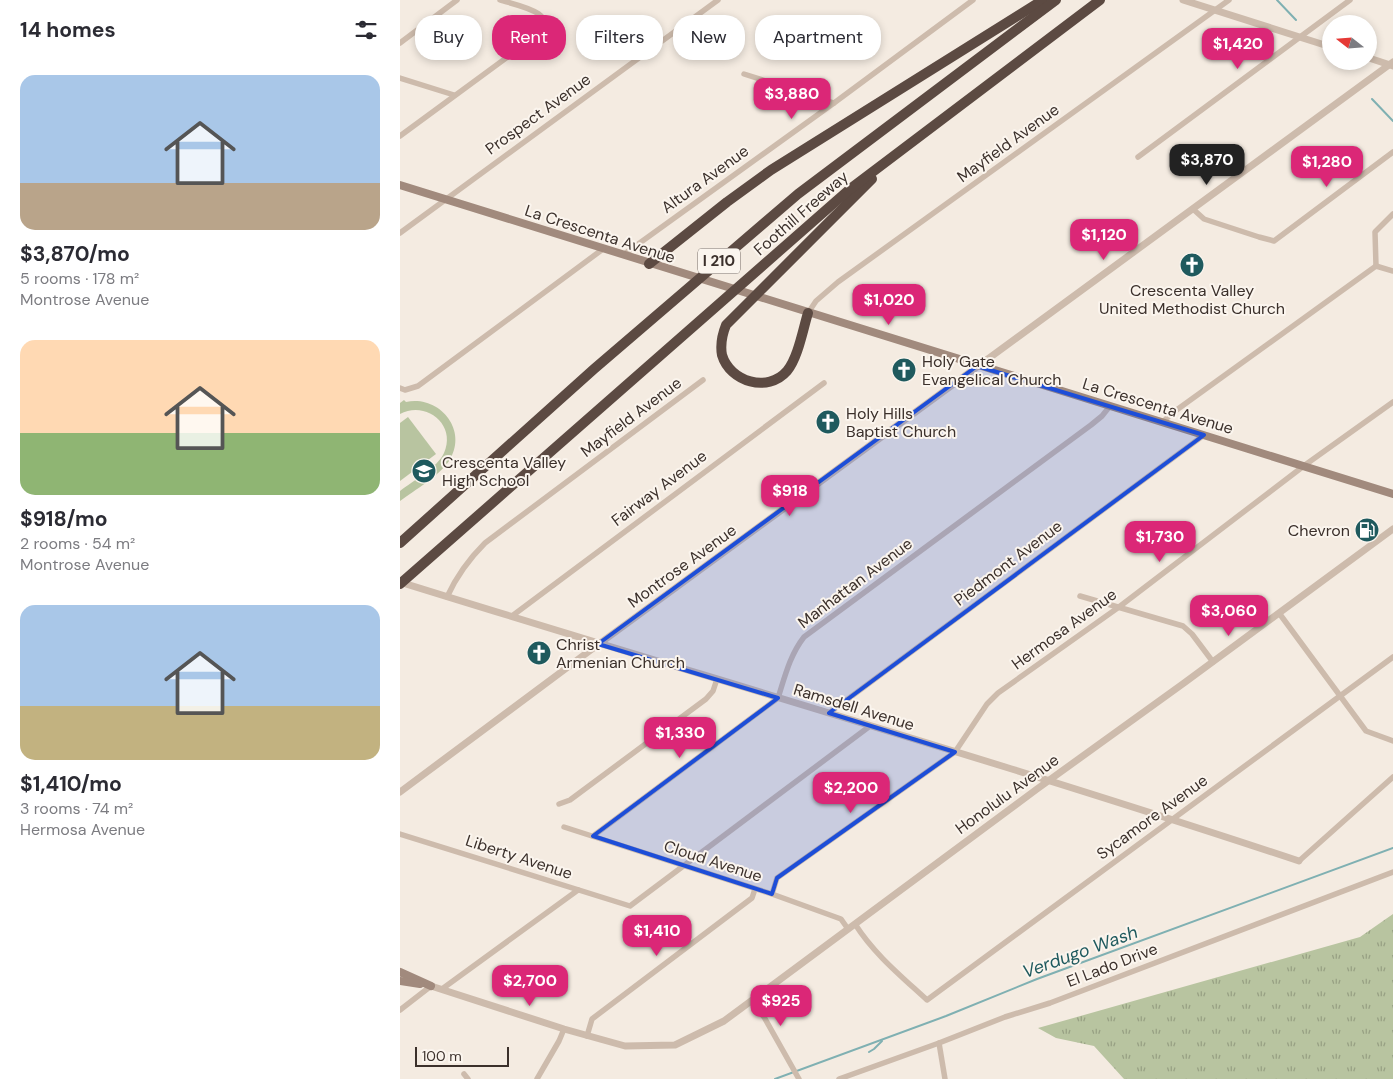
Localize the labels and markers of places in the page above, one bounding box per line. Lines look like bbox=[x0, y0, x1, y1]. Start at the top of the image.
pin: $1,420 bbox=[1197, 28, 1279, 70]
pin: $3,880 bbox=[751, 78, 833, 120]
pin: $3,870 bbox=[1166, 144, 1248, 186]
pin: $1,280 bbox=[1286, 146, 1368, 188]
pin: $1,120 bbox=[1063, 218, 1145, 261]
church icon: Crescenta Valley United Methodist Church bbox=[1179, 252, 1205, 278]
place label: Crescenta Valley United Methodist Church bbox=[1099, 280, 1285, 319]
pin: $1,020 bbox=[848, 284, 930, 326]
place label: Holy Gate Evangelical Church bbox=[922, 351, 1062, 390]
church icon: Holy Gate Evangelical Church bbox=[891, 357, 917, 383]
place label: Holy Hills Baptist Church bbox=[846, 403, 956, 442]
church icon: Holy Hills Baptist Church bbox=[815, 409, 841, 435]
place label: Crescenta Valley High School bbox=[442, 452, 566, 491]
school or university icon: Crescenta Valley High School bbox=[411, 458, 437, 484]
pin: $918 bbox=[760, 474, 820, 517]
fuel station icon: Chevron bbox=[1354, 517, 1380, 543]
pin: $1,730 bbox=[1119, 520, 1201, 563]
place label: Chevron bbox=[1288, 520, 1350, 541]
pin: $3,060 bbox=[1188, 594, 1270, 637]
place label: Christ Armenian Church bbox=[556, 634, 685, 673]
church icon: Christ Armenian Church bbox=[526, 640, 552, 666]
pin: $1,330 bbox=[639, 716, 721, 759]
pin: $2,200 bbox=[810, 772, 892, 814]
pin: $1,410 bbox=[616, 914, 698, 957]
pin: $2,700 bbox=[489, 964, 571, 1007]
pin: $925 bbox=[751, 984, 811, 1027]

